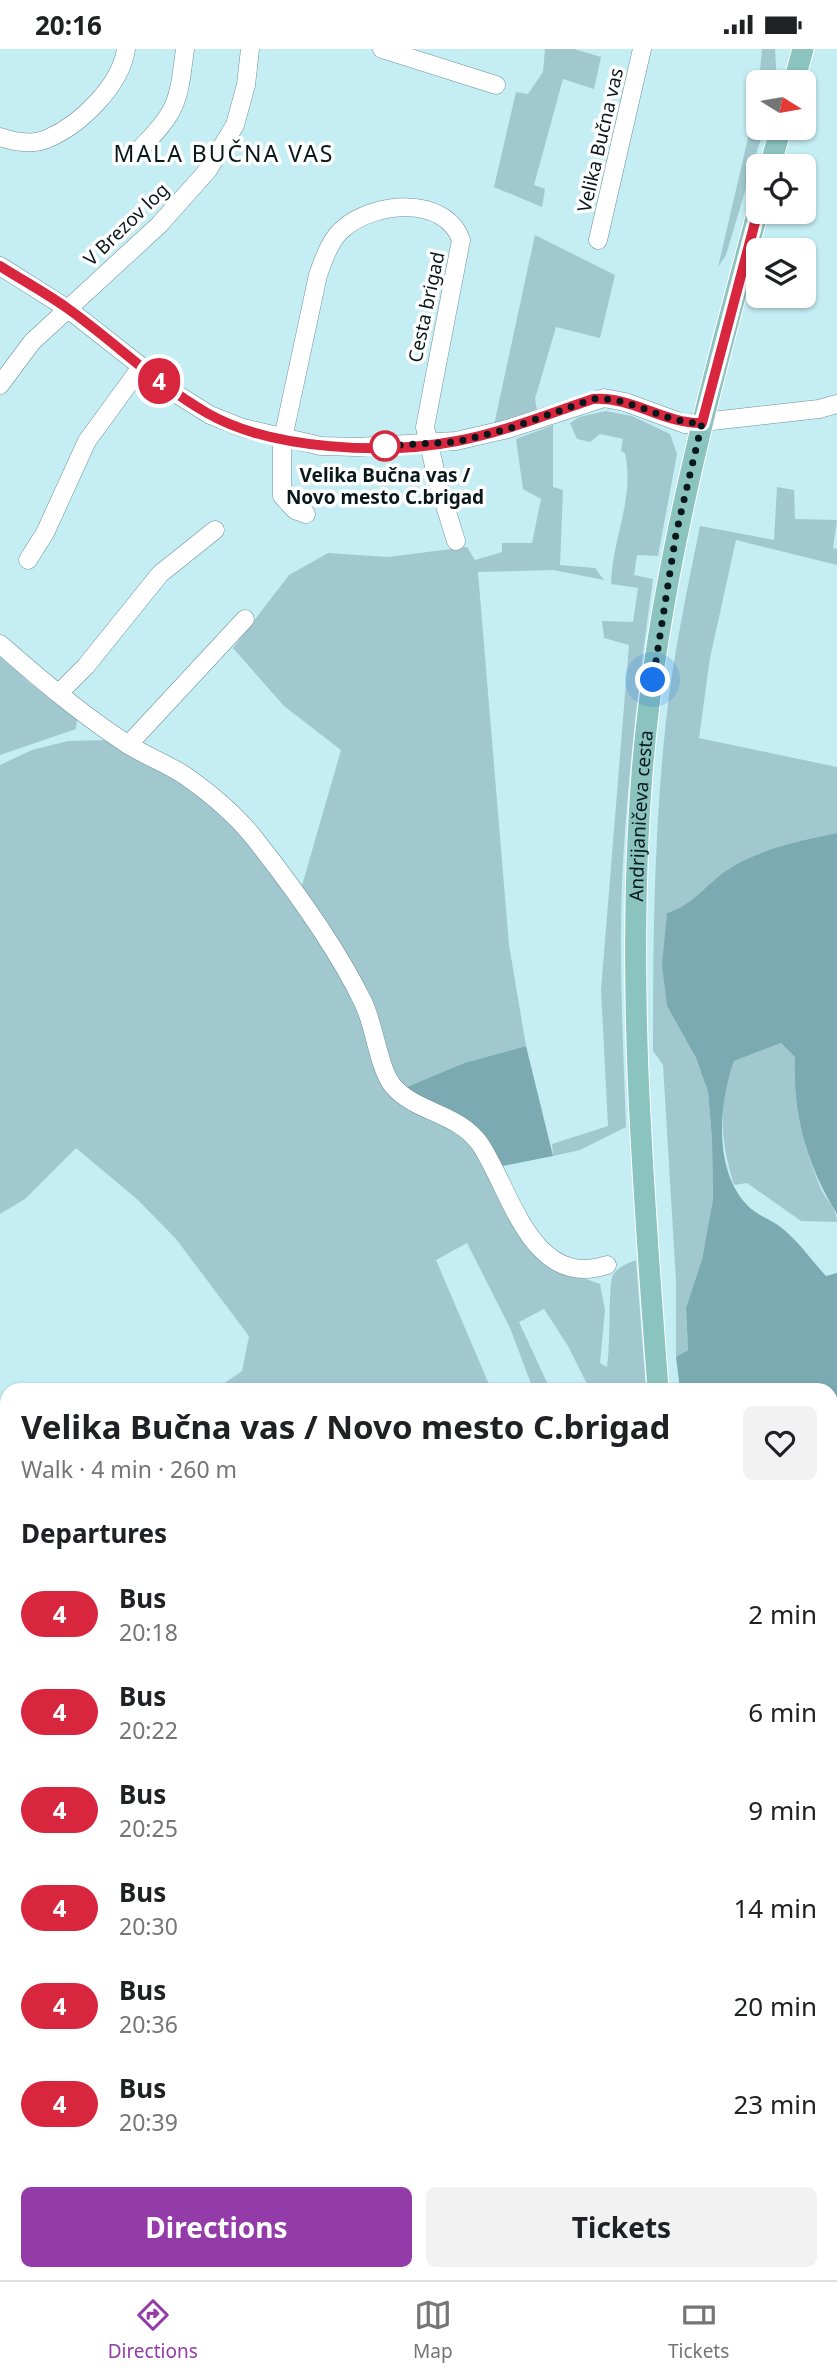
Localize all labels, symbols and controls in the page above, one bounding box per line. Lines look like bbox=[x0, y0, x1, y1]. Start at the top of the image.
text: 20:16 bbox=[35, 7, 102, 43]
street label: Velika Bučna vas bbox=[571, 65, 629, 215]
north arrow bbox=[746, 70, 816, 140]
map controls bbox=[746, 70, 816, 308]
district label: MALA BUČNA VAS bbox=[114, 137, 334, 169]
button: locate bbox=[746, 154, 816, 224]
street label: V Brezov log bbox=[78, 177, 174, 271]
button: layers bbox=[746, 238, 816, 308]
street label: Cesta brigad bbox=[402, 249, 450, 365]
line badge: 4 bbox=[136, 358, 182, 404]
text: 4 bbox=[152, 364, 166, 397]
marker: Velika Bučna vas / Novo mesto C.brigad bbox=[370, 431, 400, 461]
place label: Velika Bučna vas / Novo mesto C.brigad bbox=[286, 462, 484, 510]
your location bbox=[635, 662, 670, 697]
street label: Andrijaničeva cesta bbox=[623, 729, 659, 902]
text: Velika Bučna vas / Novo mesto C.brigad bbox=[21, 1404, 670, 1449]
button: heart bbox=[743, 1406, 817, 1480]
text: Walk · 4 min · 260 m bbox=[21, 1453, 237, 1485]
text: Departures bbox=[21, 1515, 167, 1551]
text: Bus bbox=[119, 1580, 166, 1616]
text: 2 min bbox=[748, 1596, 817, 1632]
text: 4 bbox=[53, 1597, 66, 1630]
text: 20:18 bbox=[119, 1616, 178, 1648]
text: Bus bbox=[119, 1678, 166, 1714]
text: 6 min bbox=[748, 1694, 817, 1730]
text: 4 bbox=[53, 1695, 66, 1728]
text: 20:22 bbox=[119, 1714, 178, 1746]
text: Bus bbox=[119, 1776, 166, 1812]
text: 9 min bbox=[748, 1792, 817, 1828]
text: 4 bbox=[53, 1793, 66, 1826]
text: 20:25 bbox=[119, 1812, 178, 1844]
text: Bus bbox=[119, 1874, 166, 1910]
text: 14 min bbox=[733, 1890, 817, 1926]
text: 4 bbox=[53, 1891, 66, 1924]
text: 20:30 bbox=[119, 1910, 178, 1942]
text: Bus bbox=[119, 1972, 166, 2008]
text: 20 min bbox=[733, 1988, 817, 2024]
text: 4 bbox=[53, 1989, 66, 2022]
text: 20:36 bbox=[119, 2008, 178, 2040]
text: Bus bbox=[119, 2070, 166, 2106]
text: 23 min bbox=[733, 2086, 817, 2122]
text: 4 bbox=[53, 2087, 66, 2120]
text: 20:39 bbox=[119, 2106, 178, 2138]
button: Directions bbox=[21, 2187, 412, 2267]
button: Tickets bbox=[426, 2187, 817, 2267]
tab: Directions bbox=[108, 2296, 198, 2364]
tab: Map bbox=[413, 2296, 453, 2364]
tab: Tickets bbox=[668, 2296, 729, 2364]

